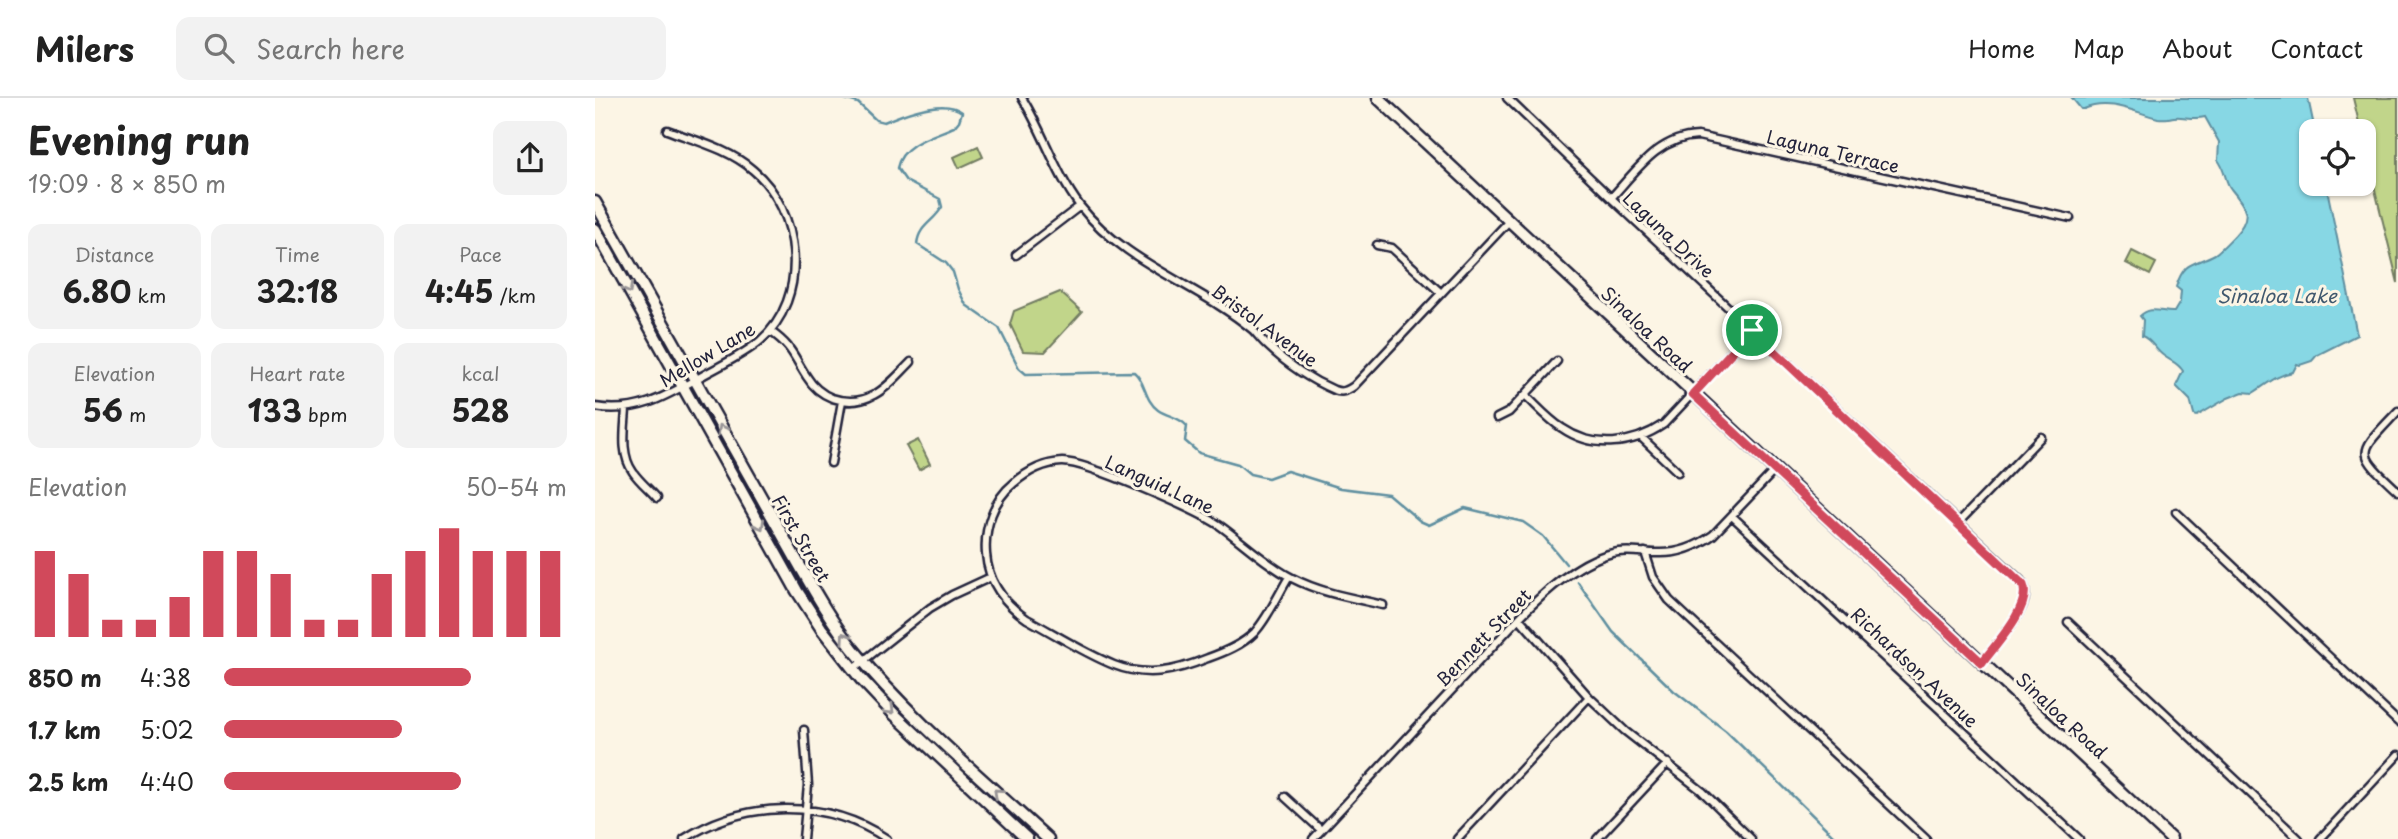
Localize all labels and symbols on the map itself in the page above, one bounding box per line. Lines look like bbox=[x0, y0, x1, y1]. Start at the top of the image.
street label: Laguna Terrace bbox=[1764, 123, 1902, 179]
street label: Laguna Drive bbox=[1617, 184, 1721, 284]
street label: Bristol Avenue bbox=[1206, 277, 1324, 373]
street label: Sinaloa Road bbox=[1595, 280, 1699, 378]
water label: Sinaloa Lake bbox=[2217, 281, 2338, 309]
one-way arrow bbox=[620, 282, 633, 294]
pin bbox=[1722, 300, 1782, 360]
street label: Mellow Lane bbox=[654, 315, 760, 393]
one-way arrow bbox=[717, 424, 730, 436]
street label: Languid Lane bbox=[1101, 448, 1219, 520]
street label: First Street bbox=[766, 489, 838, 587]
one-way arrow bbox=[752, 517, 765, 530]
street label: Bennett Street bbox=[1429, 582, 1537, 692]
street label: Richardson Avenue bbox=[1845, 601, 1985, 733]
one-way arrow bbox=[840, 632, 853, 645]
street label: Sinaloa Road bbox=[2010, 666, 2114, 764]
one-way arrow bbox=[882, 701, 895, 714]
one-way arrow bbox=[993, 788, 1006, 801]

